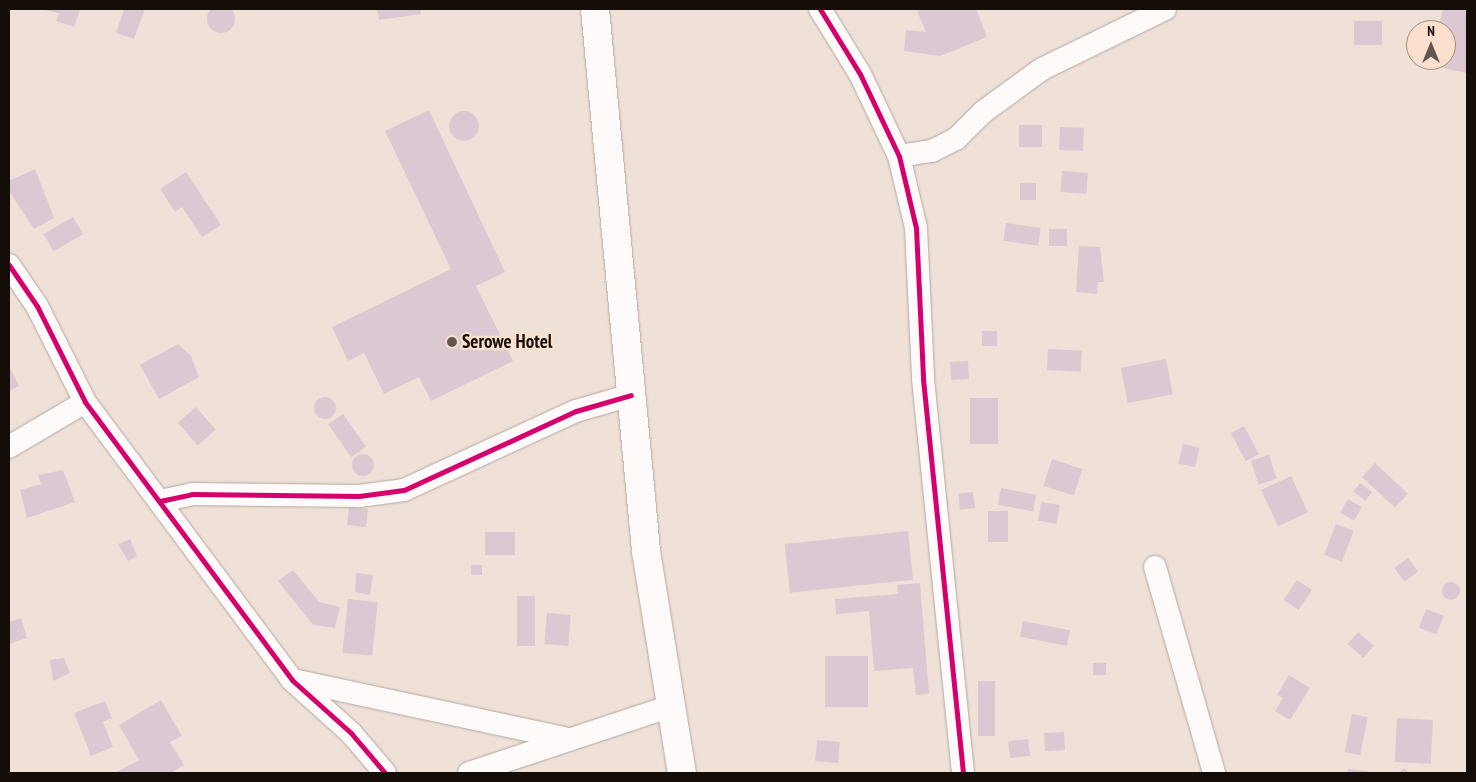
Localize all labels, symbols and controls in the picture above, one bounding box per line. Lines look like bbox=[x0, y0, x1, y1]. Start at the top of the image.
north arrow bbox=[1406, 20, 1456, 70]
text: N bbox=[1427, 22, 1435, 40]
place label: Serowe Hotel bbox=[462, 331, 552, 353]
marker: Serowe Hotel bbox=[446, 336, 458, 348]

